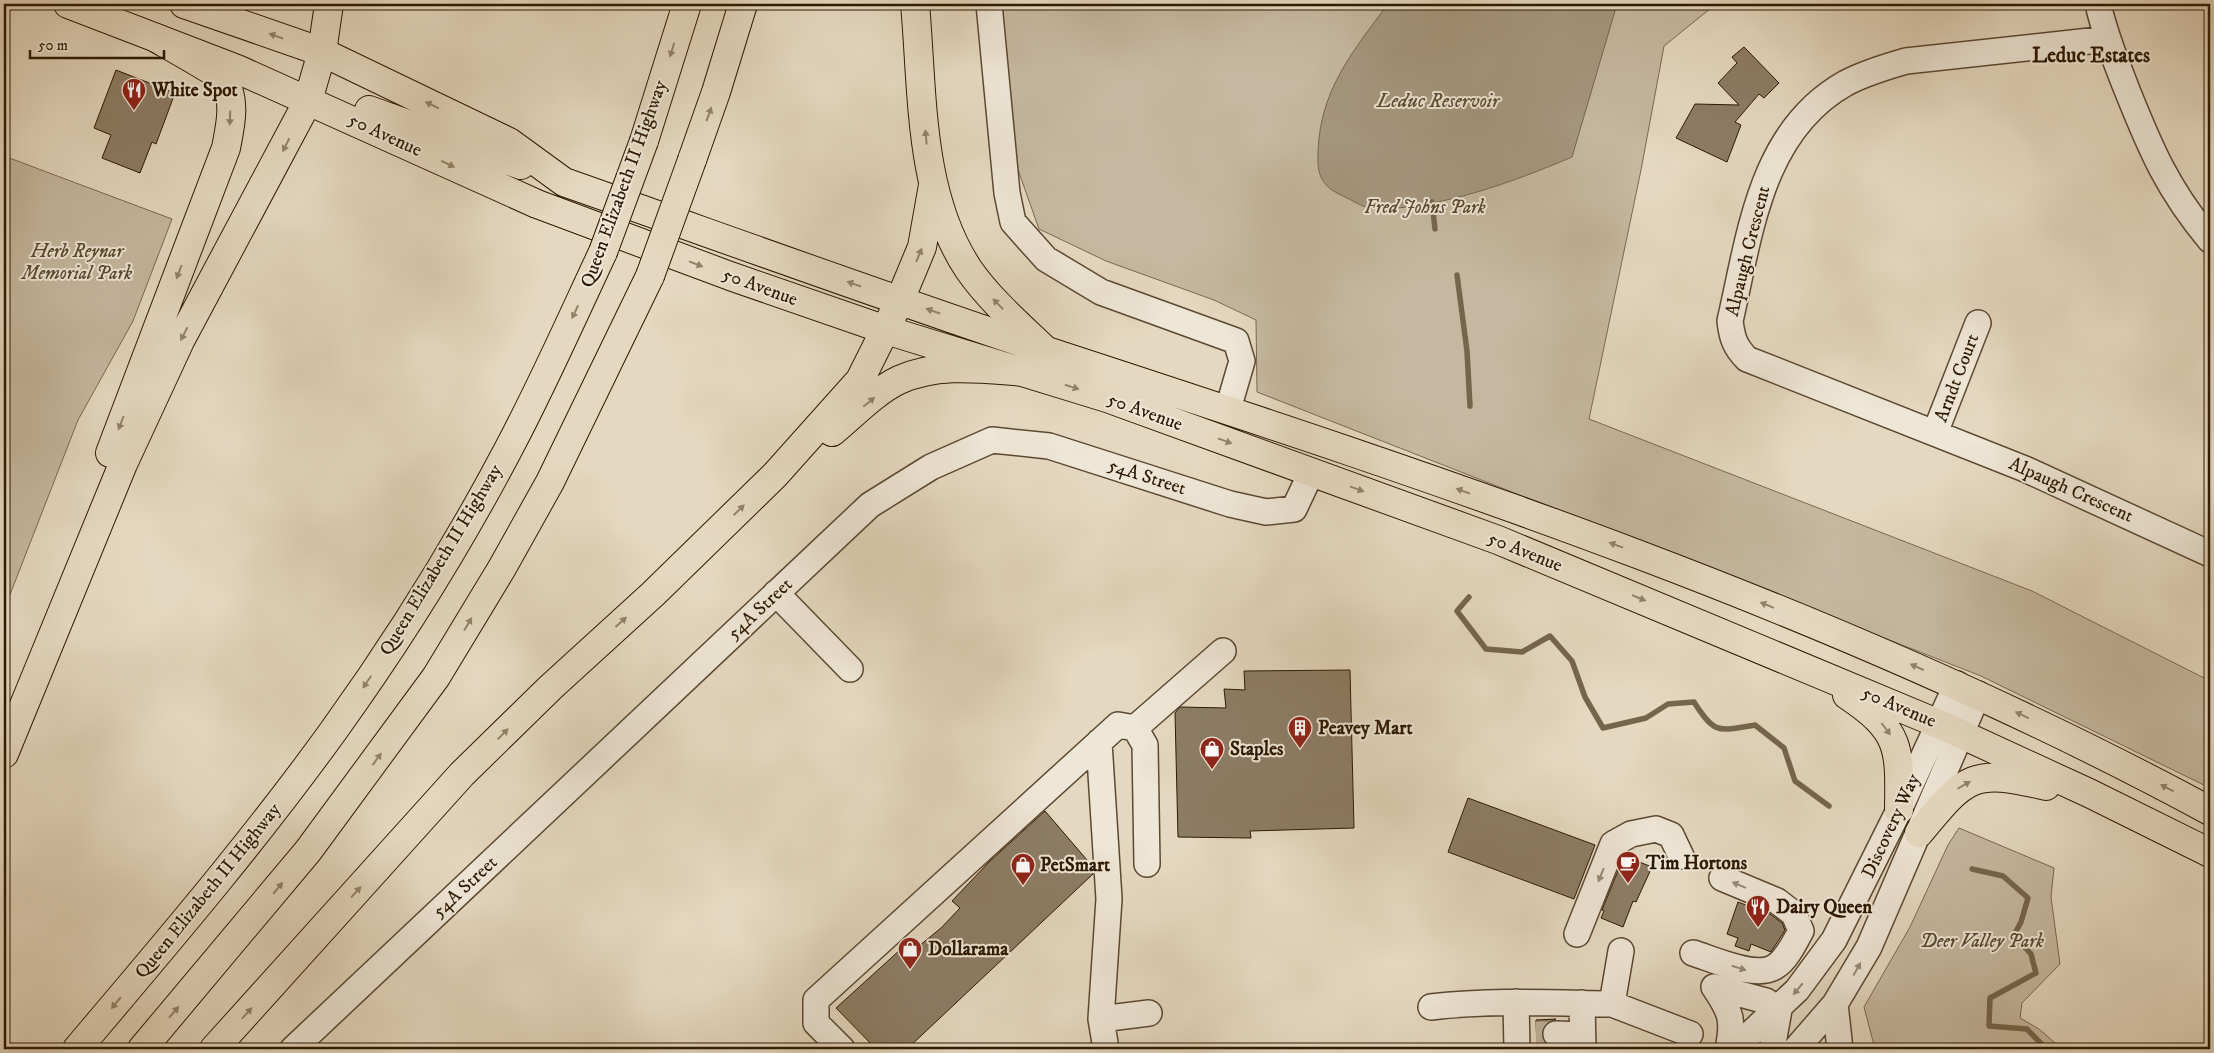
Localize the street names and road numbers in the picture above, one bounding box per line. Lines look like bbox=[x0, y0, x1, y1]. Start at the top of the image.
street label: Queen Elizabeth II Highway bbox=[576, 76, 673, 291]
street label: 50 Avenue bbox=[345, 108, 426, 162]
street label: Alpaugh Crescent bbox=[1721, 183, 1775, 319]
street label: 50 Avenue bbox=[719, 263, 801, 311]
street label: Arndt Court bbox=[1930, 331, 1984, 425]
street label: 50 Avenue bbox=[1104, 388, 1186, 436]
street label: Alpaugh Crescent bbox=[2005, 452, 2137, 528]
street label: 54A Street bbox=[1105, 454, 1189, 500]
street label: Queen Elizabeth II Highway bbox=[375, 459, 508, 660]
street label: 50 Avenue bbox=[1484, 527, 1566, 577]
street label: 54A Street bbox=[723, 573, 797, 645]
street label: 50 Avenue bbox=[1858, 681, 1940, 733]
street label: Discovery Way bbox=[1857, 769, 1926, 882]
street label: Queen Elizabeth II Highway bbox=[130, 798, 286, 983]
street label: 54A Street bbox=[428, 851, 502, 923]

